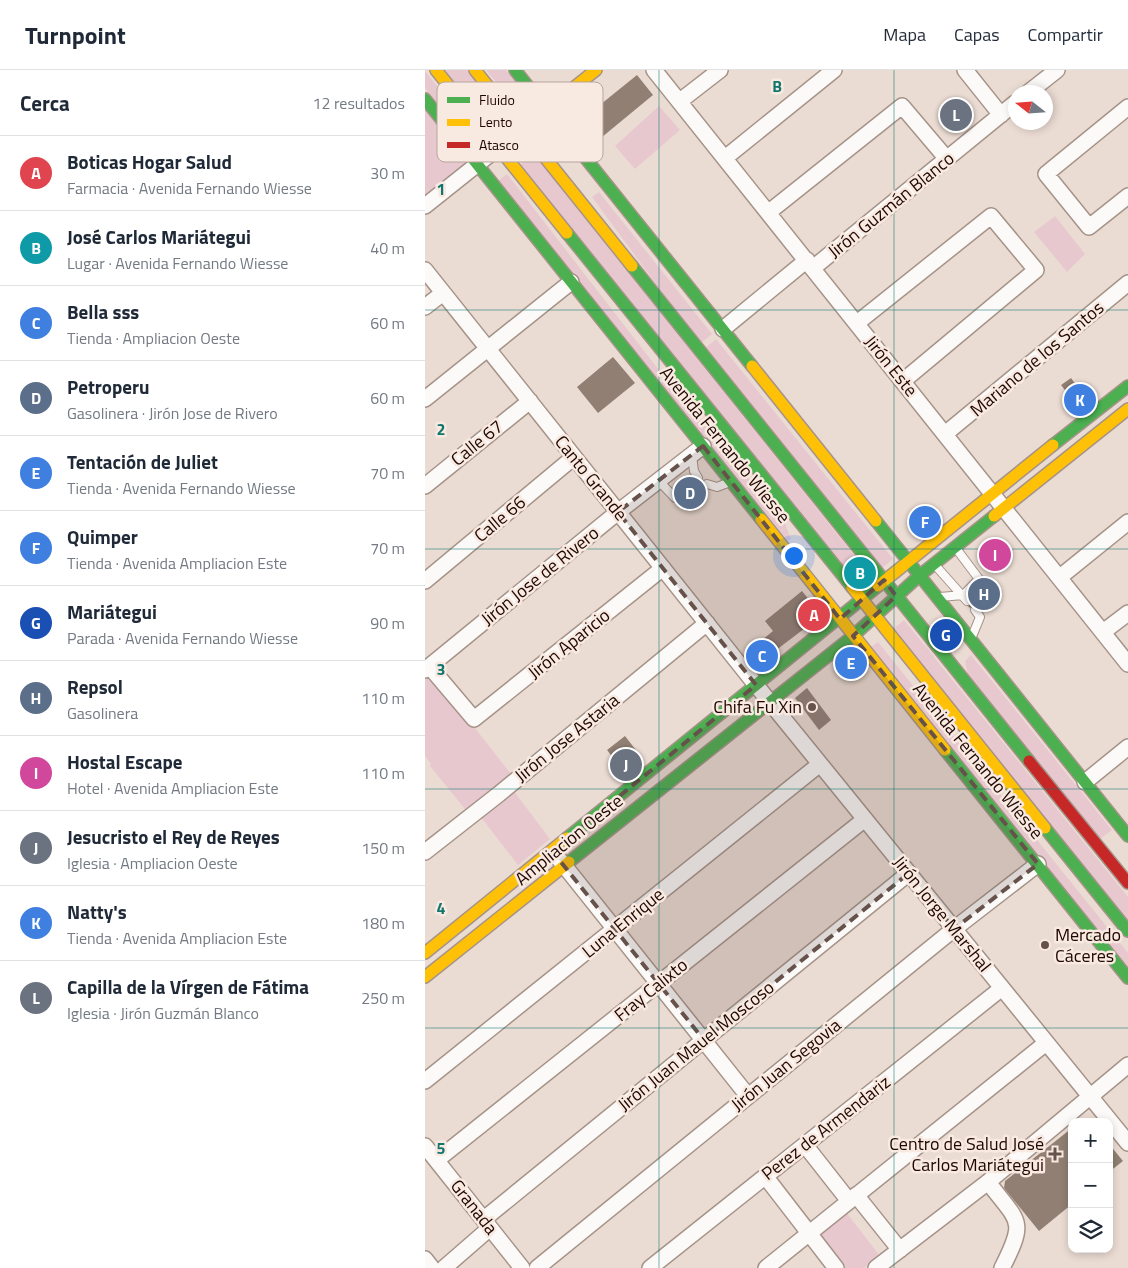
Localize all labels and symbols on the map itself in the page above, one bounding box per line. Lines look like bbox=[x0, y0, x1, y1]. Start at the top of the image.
text: B bbox=[772, 74, 782, 98]
legend bbox=[437, 82, 603, 162]
north arrow bbox=[1008, 85, 1053, 130]
text: Fluido bbox=[479, 89, 515, 110]
pin: L bbox=[940, 96, 972, 134]
text: Lento bbox=[479, 111, 513, 132]
text: Atasco bbox=[479, 134, 519, 155]
street label: Jirón Guzmán Blanco bbox=[822, 145, 960, 264]
text: 1 bbox=[437, 177, 445, 201]
street label: Mariano de los Santos bbox=[964, 294, 1110, 423]
street label: Jirón Este bbox=[858, 329, 925, 402]
street label: Avenida Fernando Wiesse bbox=[654, 361, 797, 529]
pin: K bbox=[1064, 381, 1096, 419]
street label: Calle 67 bbox=[445, 413, 509, 472]
text: 2 bbox=[437, 417, 445, 441]
street label: Canto Grande bbox=[549, 429, 634, 526]
pin: D bbox=[674, 474, 706, 512]
street label: Calle 66 bbox=[468, 489, 531, 548]
pin: F bbox=[909, 503, 941, 541]
street label: Jirón Jose de Rivero bbox=[475, 519, 605, 632]
pin: I bbox=[979, 536, 1011, 574]
your location bbox=[781, 543, 807, 569]
pin: B bbox=[844, 554, 876, 592]
pin: H bbox=[968, 575, 1000, 613]
pin: A bbox=[798, 596, 830, 634]
street label: Jirón Aparicio bbox=[522, 602, 616, 685]
pin: G bbox=[930, 616, 962, 654]
pin: C bbox=[746, 637, 778, 675]
pin: E bbox=[835, 644, 867, 682]
text: 3 bbox=[437, 657, 445, 681]
street label: Avenida Fernando Wiesse bbox=[907, 677, 1050, 845]
street label: Jirón Jose Astaria bbox=[508, 687, 625, 788]
place label: Chifa Fu Xin bbox=[713, 693, 802, 720]
marker: Chifa Fu Xin bbox=[806, 701, 818, 713]
pin: J bbox=[610, 746, 642, 784]
street label: Ampliacion Oeste bbox=[509, 788, 628, 892]
street label: Jirón Jorge Marshal bbox=[887, 850, 998, 978]
street label: Luna Enrique bbox=[576, 881, 670, 964]
text: 4 bbox=[437, 896, 446, 920]
place label: Mercado Cáceres bbox=[1055, 921, 1121, 969]
marker: Mercado Cáceres bbox=[1039, 939, 1051, 951]
street label: Fray Calixto bbox=[608, 951, 693, 1028]
street label: Jirón Juan Mauel Moscoso bbox=[612, 974, 780, 1117]
street label: Jirón Juan Segovia bbox=[725, 1012, 847, 1118]
street label: Perez de Armendariz bbox=[755, 1069, 896, 1187]
place label: Centro de Salud José Carlos Mariátegui bbox=[889, 1130, 1044, 1178]
text: 5 bbox=[437, 1136, 446, 1160]
marker: Centro de Salud José Carlos Mariátegui bbox=[1048, 1147, 1062, 1161]
street label: Granada bbox=[444, 1173, 505, 1240]

